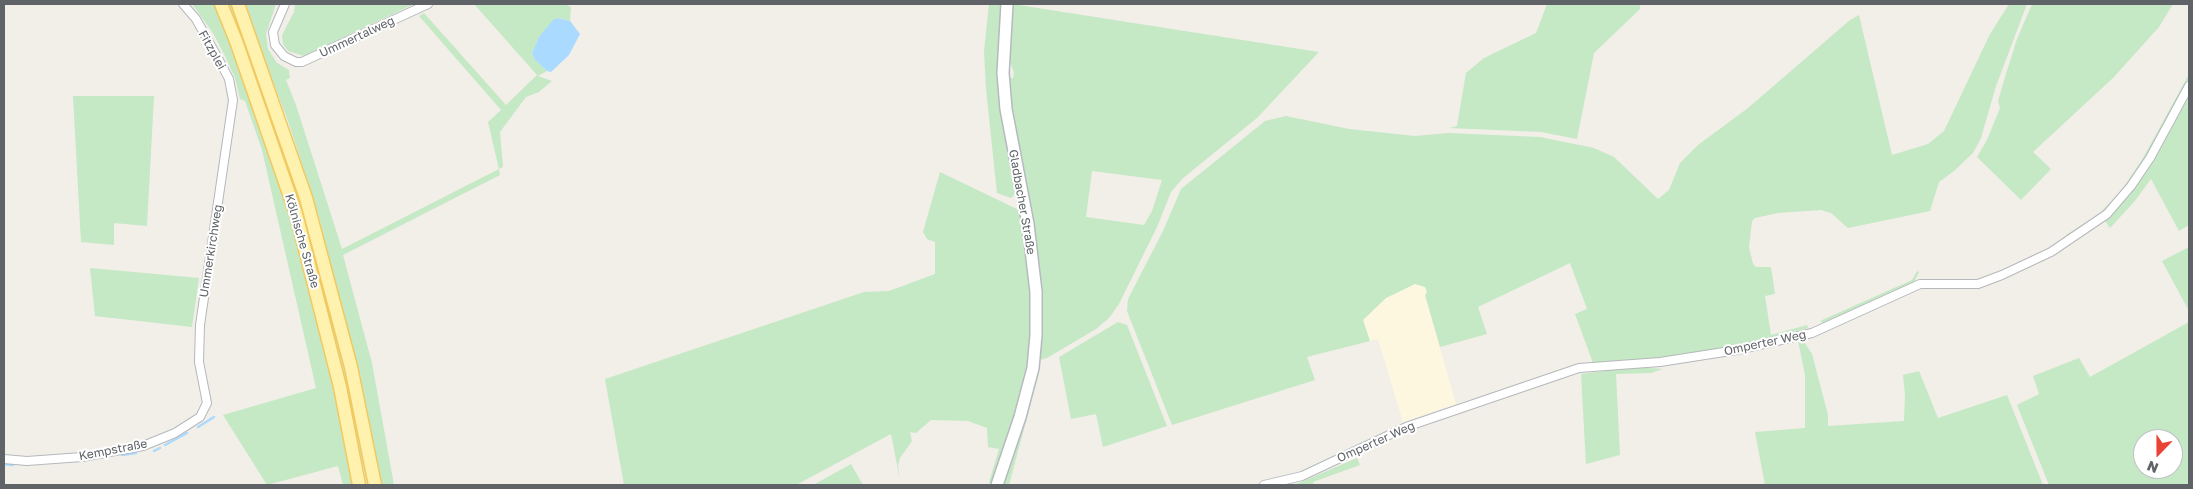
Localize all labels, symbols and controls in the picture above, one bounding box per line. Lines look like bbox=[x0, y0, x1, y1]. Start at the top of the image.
street label: Ummertalweg bbox=[317, 13, 397, 61]
street label: Fitzplei bbox=[195, 28, 229, 72]
street label: Gladbacher Straße bbox=[1006, 148, 1038, 256]
street label: Kölnische Straße bbox=[282, 192, 322, 290]
street label: Ummerkirchweg bbox=[197, 203, 225, 299]
street label: Omperter Weg bbox=[1723, 327, 1807, 359]
street label: Omperter Weg bbox=[1335, 418, 1417, 466]
north arrow bbox=[2133, 429, 2183, 479]
street label: Kempstraße bbox=[78, 436, 148, 464]
text: N bbox=[2144, 458, 2161, 477]

